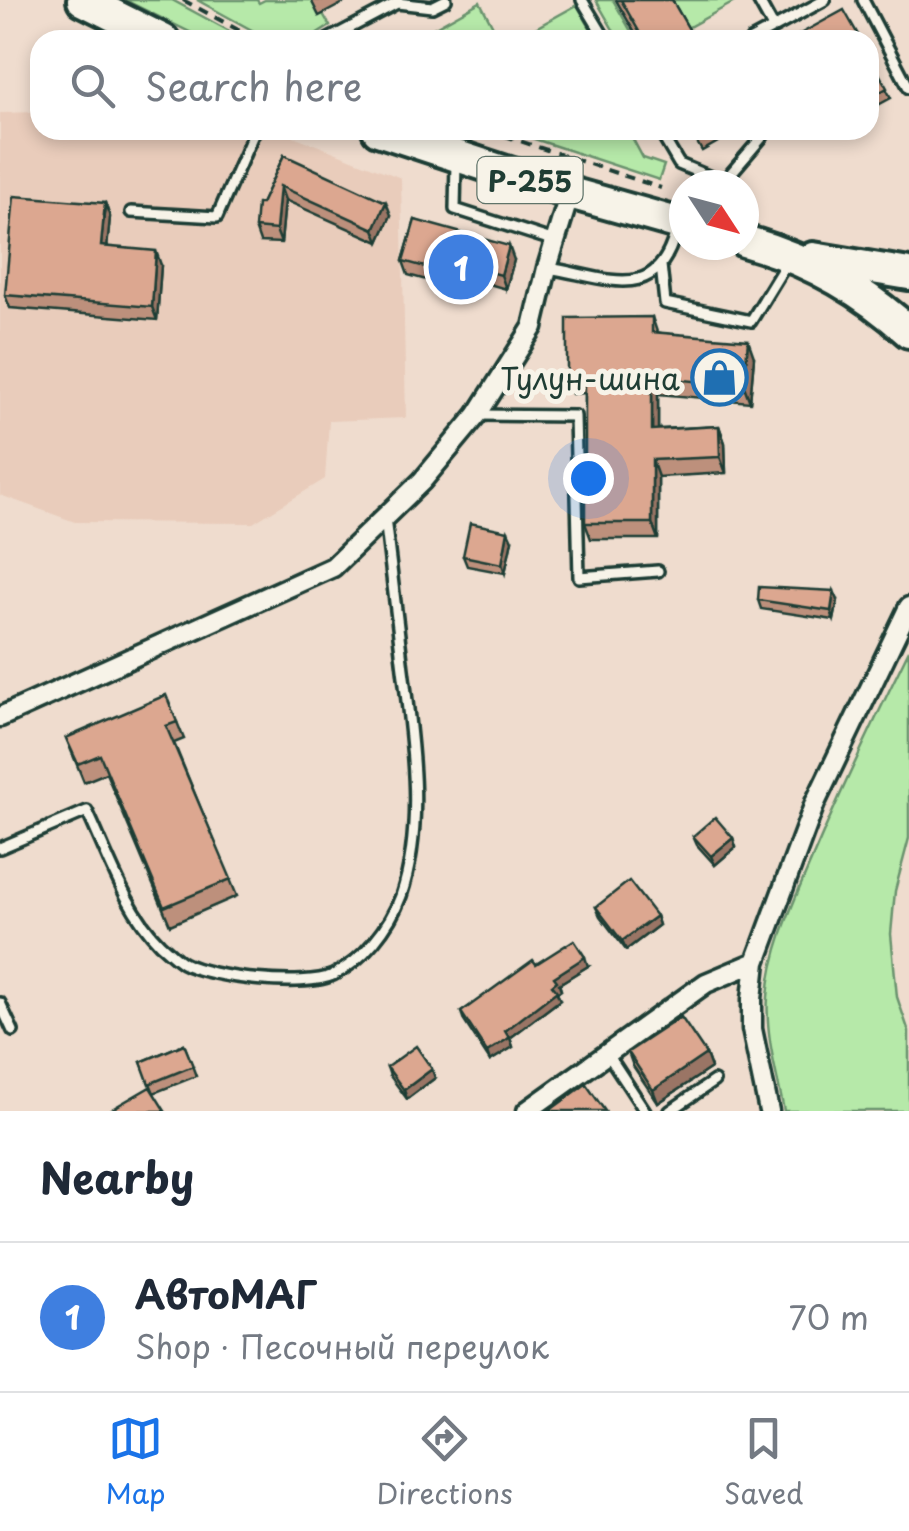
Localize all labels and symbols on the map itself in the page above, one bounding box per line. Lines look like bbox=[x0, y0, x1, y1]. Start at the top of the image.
road number: Р-255 bbox=[478, 157, 582, 203]
north arrow bbox=[669, 170, 759, 260]
pin: 1 bbox=[428, 230, 494, 304]
shop icon: Тулун-шина bbox=[689, 347, 749, 407]
place label: Тулун-шина bbox=[500, 355, 680, 400]
your location bbox=[563, 453, 614, 504]

